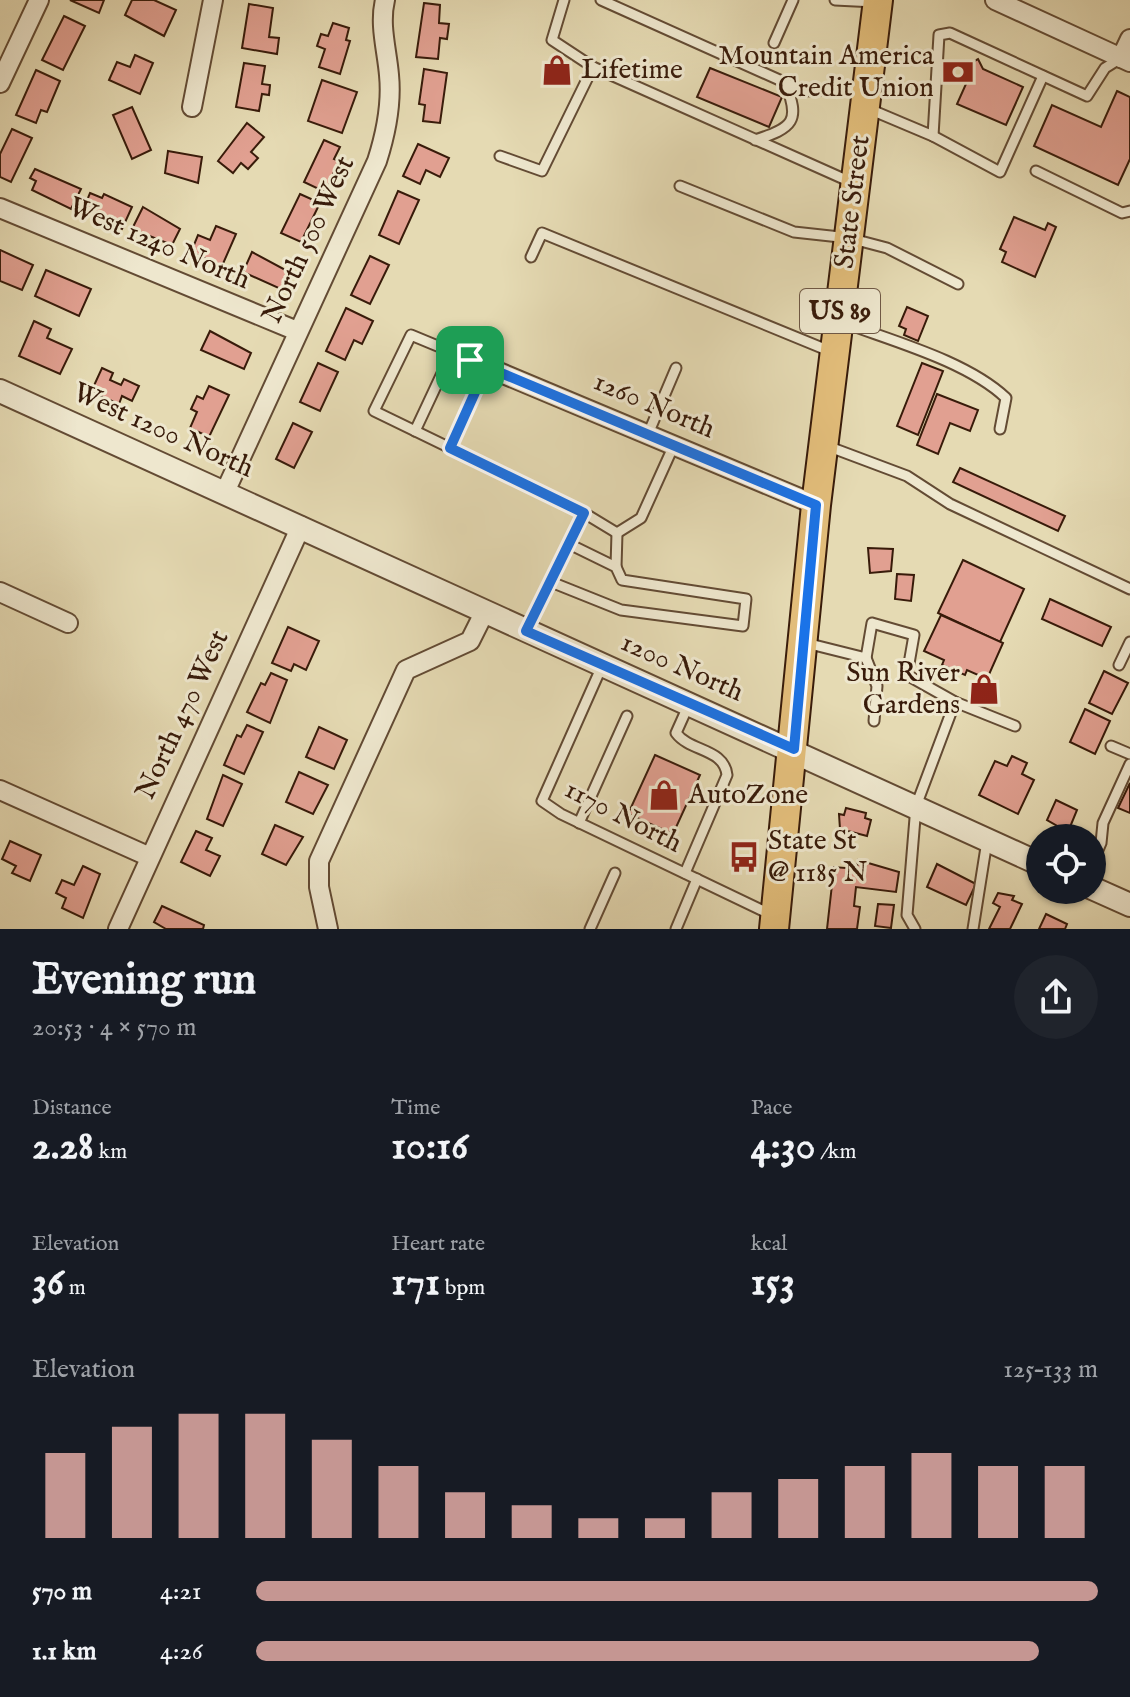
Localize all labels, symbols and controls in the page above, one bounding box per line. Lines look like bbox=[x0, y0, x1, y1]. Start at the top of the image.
place label: Mountain America Credit Union bbox=[718, 39, 935, 106]
shop icon: Lifetime bbox=[540, 53, 574, 87]
place label: Lifetime bbox=[581, 53, 683, 88]
bank icon: Mountain America Credit Union bbox=[941, 55, 975, 89]
street label: State Street bbox=[827, 133, 879, 271]
street label: North 500 West bbox=[255, 150, 363, 329]
street label: West 1240 North bbox=[63, 190, 255, 298]
road number: US 89 bbox=[800, 289, 880, 333]
pin bbox=[436, 326, 504, 394]
icon: arrive bbox=[448, 338, 492, 382]
street label: 1260 North bbox=[588, 365, 720, 447]
street label: West 1200 North bbox=[67, 376, 259, 487]
street label: North 470 West bbox=[129, 624, 238, 805]
street label: 1200 North bbox=[615, 625, 749, 711]
place label: Sun River Gardens bbox=[846, 656, 960, 723]
shop icon: Sun River Gardens bbox=[967, 672, 1001, 706]
street label: 1170 North bbox=[558, 773, 688, 861]
shop icon: AutoZone bbox=[647, 778, 681, 812]
place label: AutoZone bbox=[687, 778, 808, 813]
place label: State St @ 1185 N bbox=[768, 824, 867, 891]
map controls bbox=[1026, 824, 1106, 904]
button: locate bbox=[1026, 824, 1106, 904]
bus stop icon: State St @ 1185 N bbox=[727, 840, 761, 874]
text: Evening run bbox=[32, 953, 256, 1009]
button: share bbox=[1014, 955, 1098, 1039]
text: 20:53 · 4 × 570 m bbox=[32, 1011, 197, 1044]
text: Distance bbox=[32, 1094, 112, 1122]
text: Time bbox=[391, 1094, 440, 1122]
text: Pace bbox=[751, 1094, 792, 1122]
text: 2.28 bbox=[32, 1122, 94, 1173]
text: 10:16 bbox=[391, 1122, 468, 1173]
text: 4:30 bbox=[751, 1122, 815, 1173]
text: km bbox=[94, 1138, 127, 1166]
text: /km bbox=[815, 1138, 856, 1166]
text: Elevation bbox=[32, 1230, 119, 1258]
text: Heart rate bbox=[391, 1230, 485, 1258]
text: kcal bbox=[751, 1230, 787, 1258]
text: 36 bbox=[32, 1258, 64, 1309]
text: 171 bbox=[391, 1258, 440, 1309]
text: 153 bbox=[751, 1258, 795, 1309]
text: m bbox=[64, 1274, 86, 1302]
text: bpm bbox=[440, 1274, 485, 1302]
text: Elevation bbox=[32, 1353, 135, 1386]
text: 125–133 m bbox=[1003, 1353, 1098, 1386]
text: 570 m bbox=[32, 1575, 92, 1608]
text: 4:21 bbox=[160, 1575, 202, 1608]
text: 1.1 km bbox=[32, 1635, 97, 1668]
text: 4:26 bbox=[160, 1635, 203, 1668]

